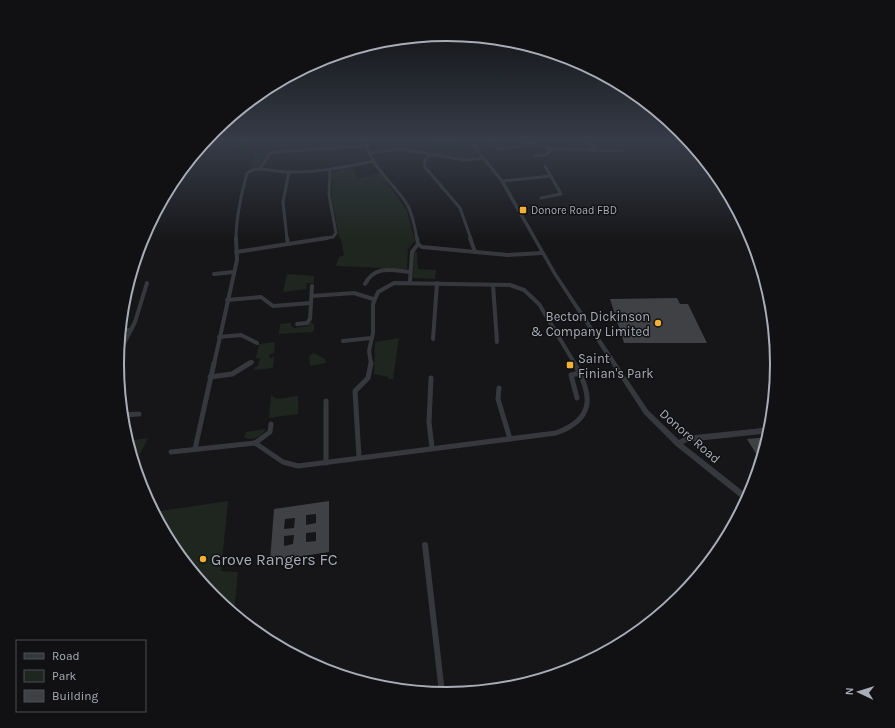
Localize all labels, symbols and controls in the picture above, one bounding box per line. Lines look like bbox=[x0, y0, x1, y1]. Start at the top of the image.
place label: Donore Road FBD bbox=[531, 204, 617, 217]
marker: Donore Road FBD bbox=[518, 205, 528, 215]
place label: Becton Dickinson & Company Limited bbox=[531, 309, 650, 339]
marker: Becton Dickinson & Company Limited bbox=[653, 318, 663, 328]
place label: Saint Finian's Park bbox=[578, 351, 653, 381]
marker: Saint Finian's Park bbox=[565, 360, 575, 370]
street label: Donore Road bbox=[657, 406, 723, 466]
place label: Grove Rangers FC bbox=[211, 550, 338, 569]
marker: Grove Rangers FC bbox=[198, 554, 208, 564]
legend bbox=[16, 640, 146, 712]
text: Road bbox=[52, 649, 80, 663]
text: Park bbox=[52, 669, 77, 683]
north arrow bbox=[839, 672, 879, 712]
text: N bbox=[843, 687, 856, 696]
text: Building bbox=[52, 689, 99, 703]

